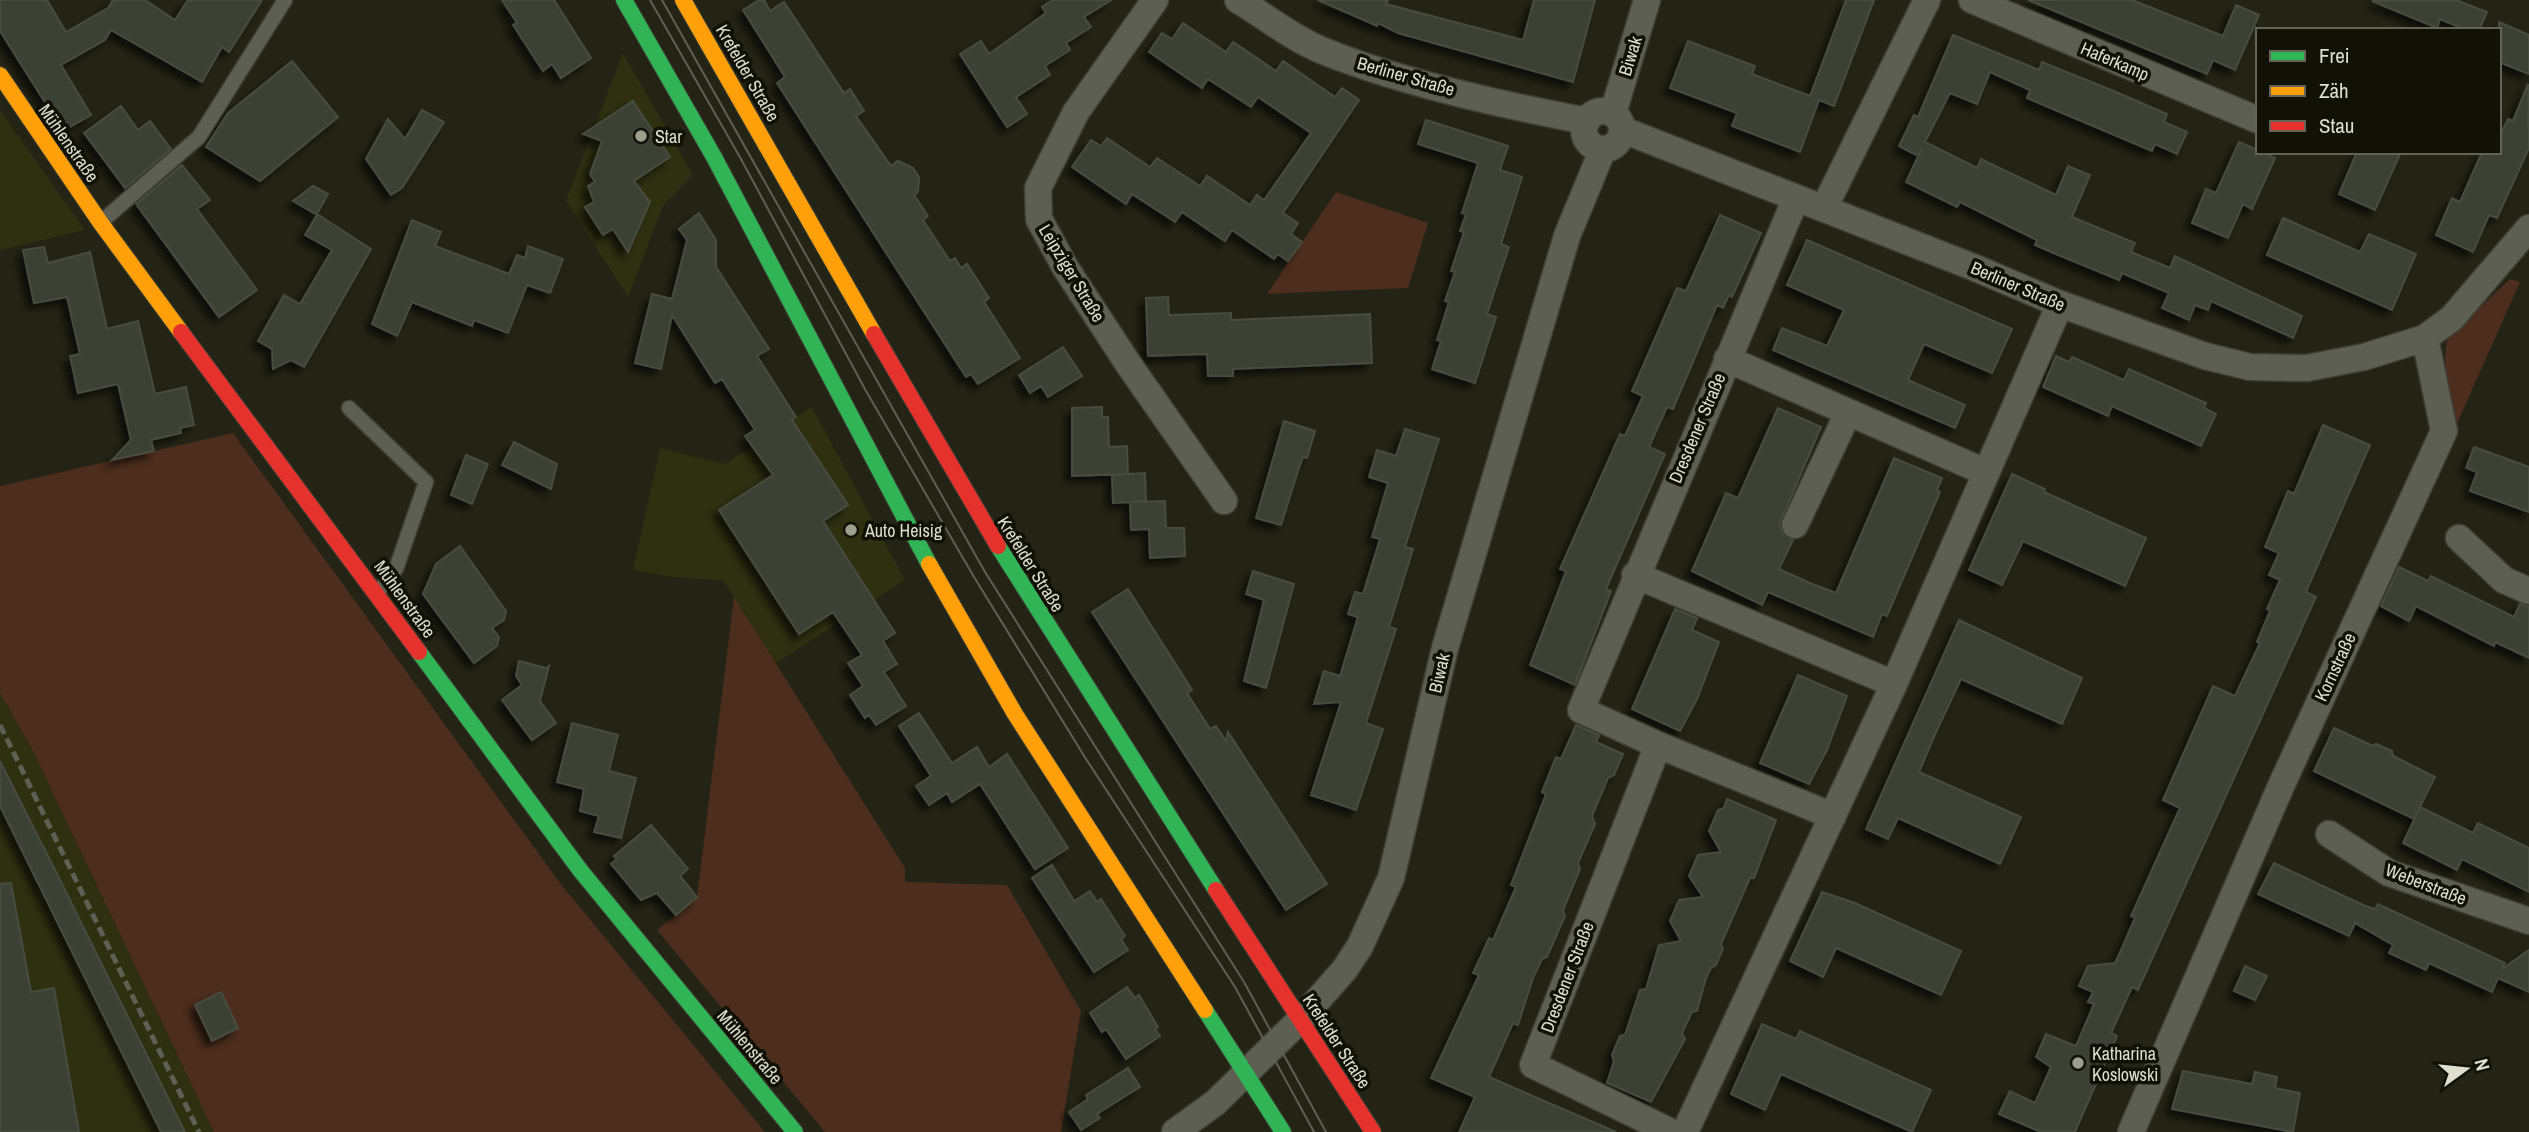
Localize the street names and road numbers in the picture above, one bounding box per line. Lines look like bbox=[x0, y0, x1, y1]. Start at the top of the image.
street label: Krefelder Straße bbox=[710, 20, 786, 126]
street label: Biwak bbox=[1612, 33, 1648, 79]
street label: Haferkamp bbox=[2077, 35, 2153, 87]
street label: Berliner Straße bbox=[1354, 50, 1458, 102]
street label: Mühlenstraße bbox=[33, 99, 105, 187]
street label: Leipziger Straße bbox=[1033, 219, 1111, 327]
street label: Berliner Straße bbox=[1967, 255, 2069, 317]
street label: Dresdener Straße bbox=[1663, 369, 1731, 487]
street label: Krefelder Straße bbox=[992, 511, 1070, 617]
street label: Mühlenstraße bbox=[368, 555, 442, 643]
street label: Kornstraße bbox=[2308, 629, 2362, 705]
street label: Biwak bbox=[1422, 650, 1456, 695]
street label: Weberstraße bbox=[2382, 857, 2470, 911]
street label: Dresdener Straße bbox=[1534, 918, 1600, 1036]
street label: Krefelder Straße bbox=[1297, 989, 1377, 1093]
street label: Mühlenstraße bbox=[711, 1004, 789, 1090]

